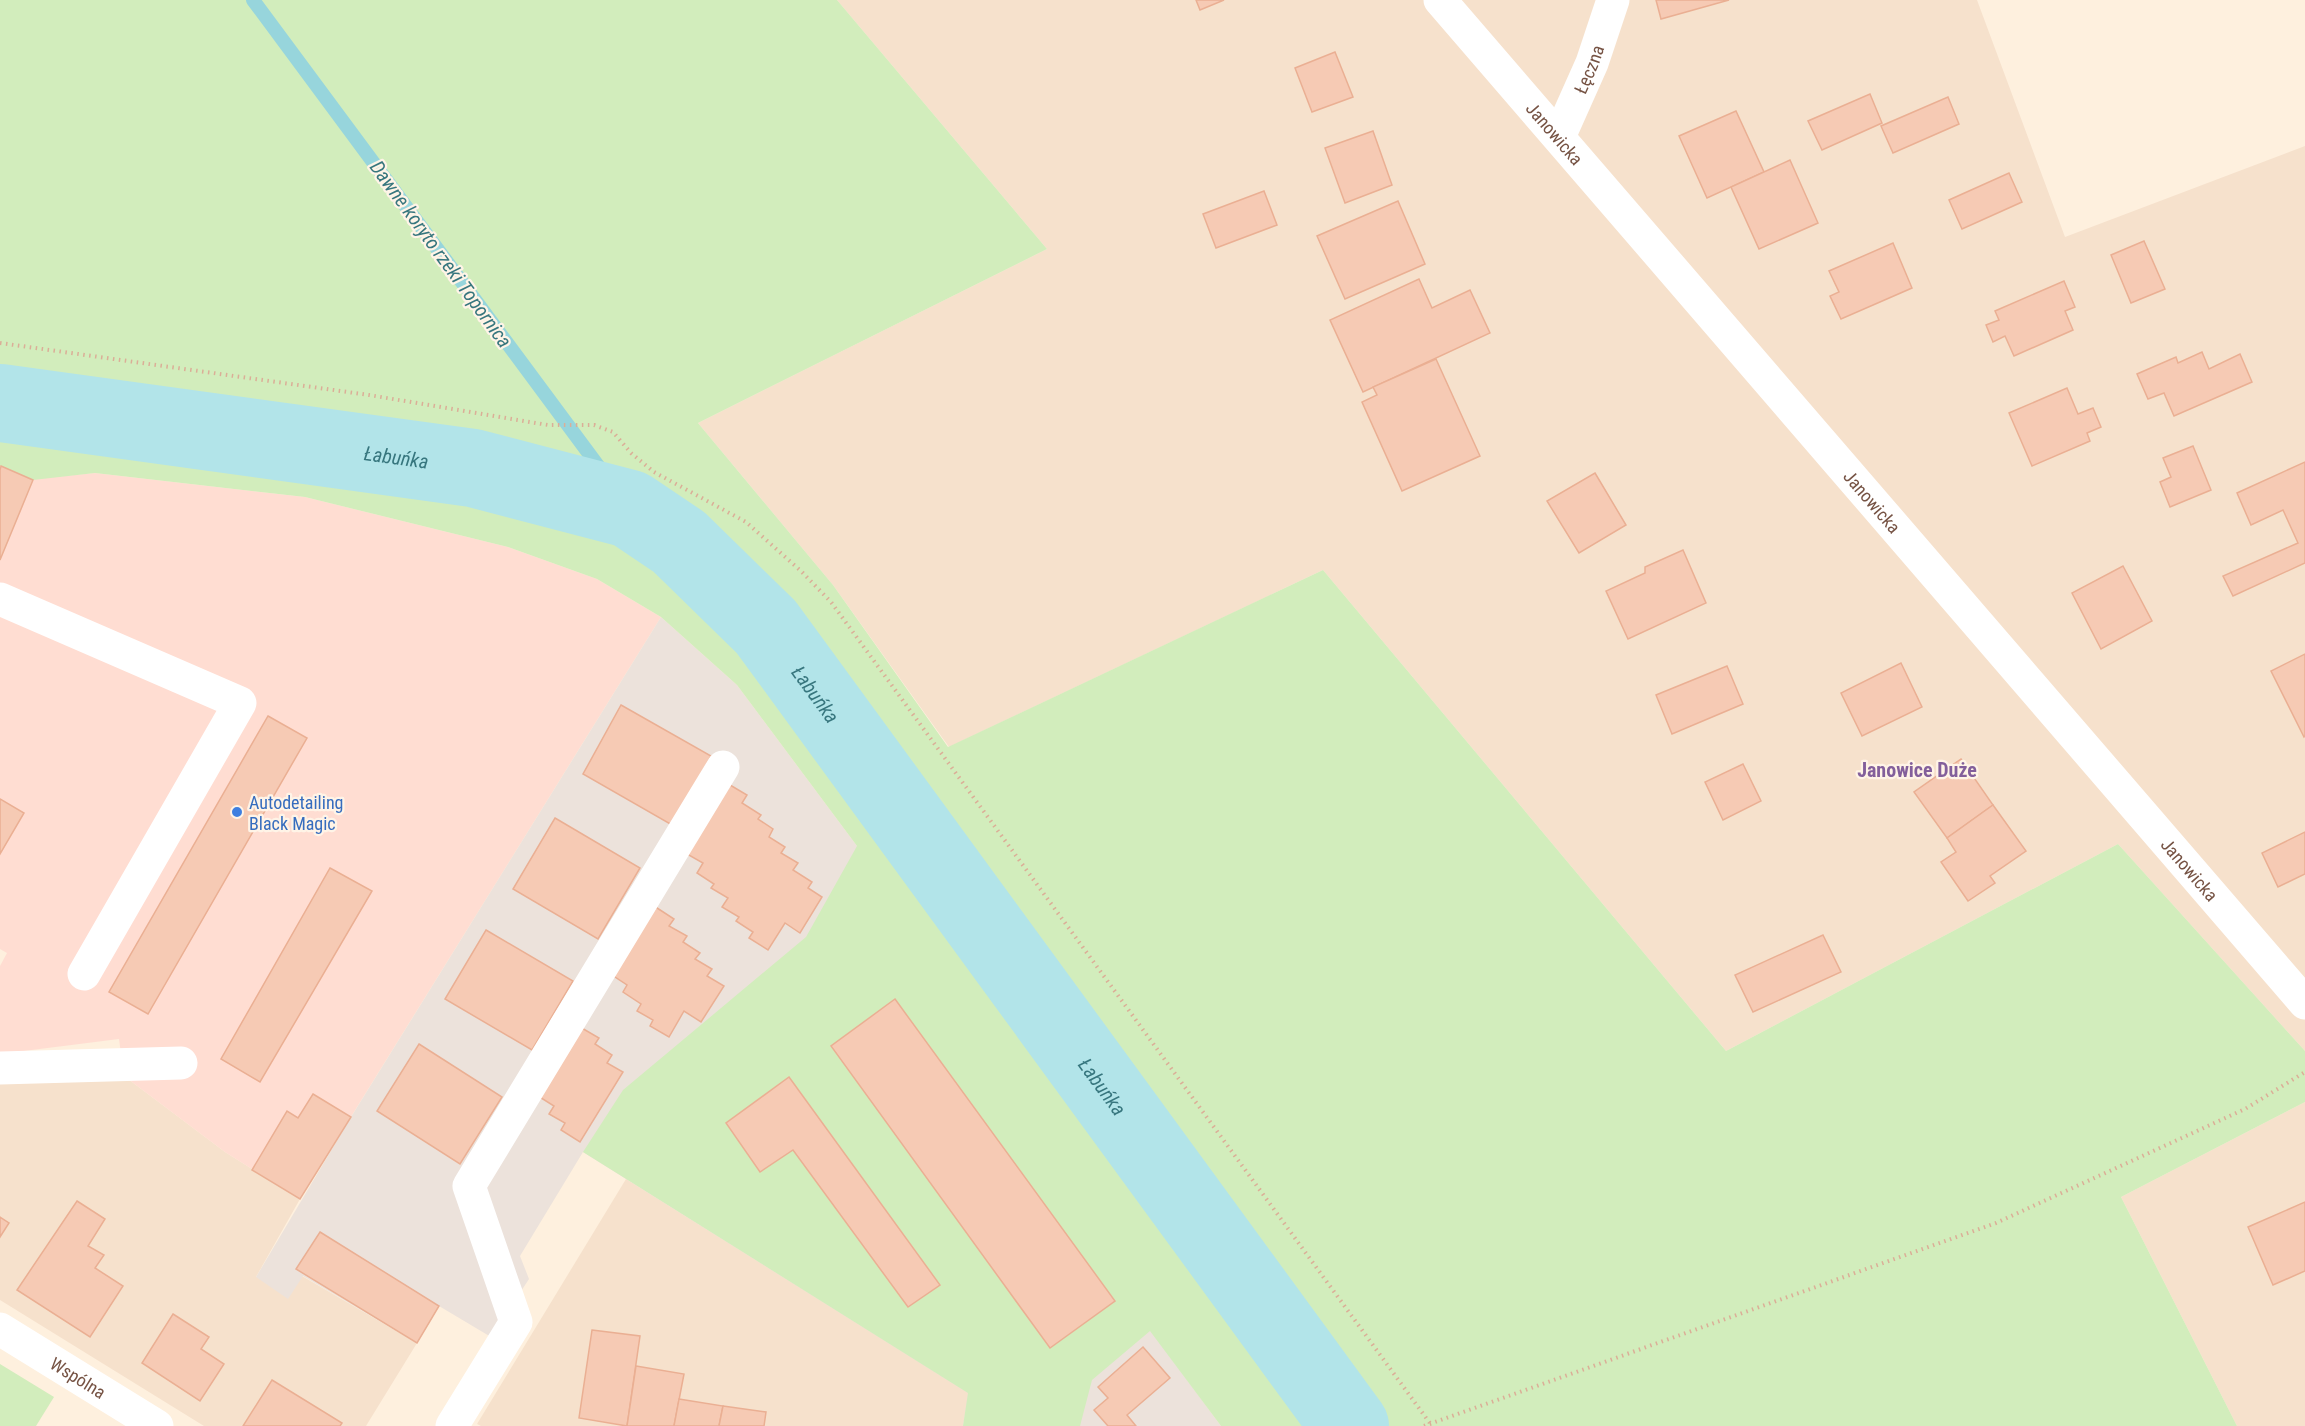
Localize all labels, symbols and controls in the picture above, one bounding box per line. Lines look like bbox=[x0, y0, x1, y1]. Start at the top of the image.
street label: Łęczna bbox=[1569, 42, 1608, 97]
street label: Janowicka bbox=[1522, 98, 1588, 169]
water label: Dawne koryto rzeki Topornica bbox=[365, 156, 517, 352]
water label: Łabuńka bbox=[362, 441, 430, 474]
street label: Janowicka bbox=[1840, 466, 1905, 537]
water label: Łabuńka bbox=[786, 661, 844, 728]
district label: Janowice Duże bbox=[1857, 758, 1977, 782]
place label: Autodetailing Black Magic bbox=[249, 792, 343, 834]
marker: Autodetailing Black Magic bbox=[230, 805, 244, 819]
street label: Janowicka bbox=[2157, 834, 2223, 905]
water label: Łabuńka bbox=[1073, 1054, 1131, 1120]
street label: Wspólna bbox=[47, 1352, 110, 1402]

